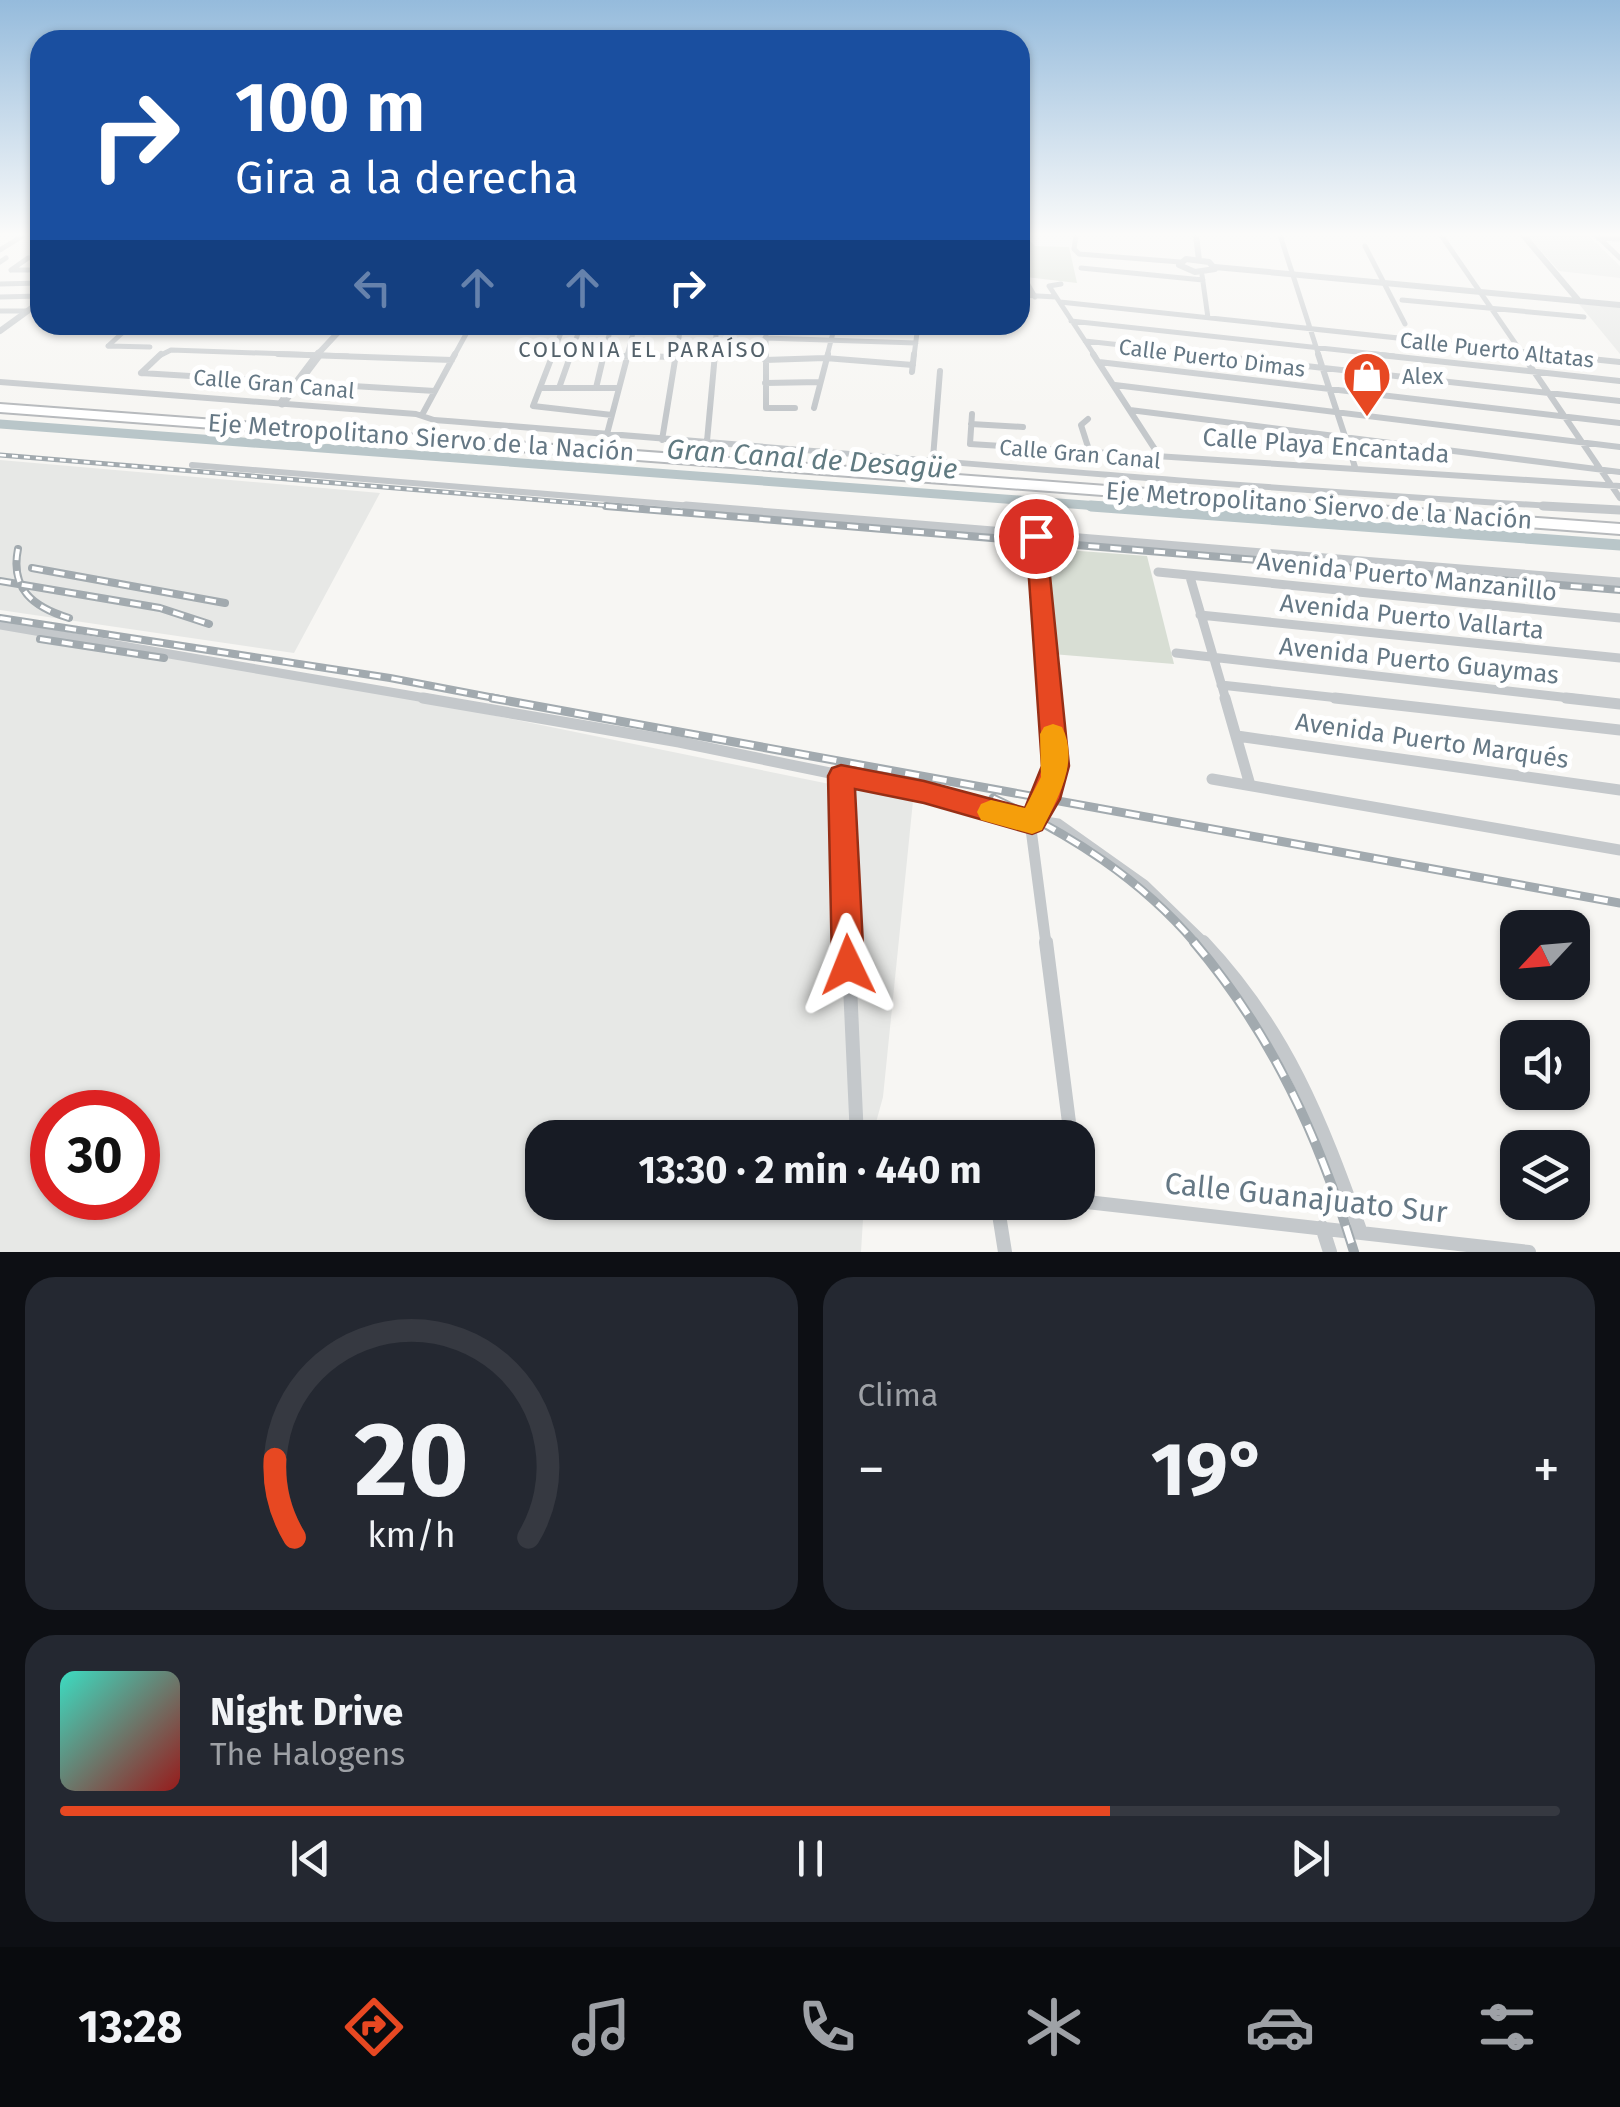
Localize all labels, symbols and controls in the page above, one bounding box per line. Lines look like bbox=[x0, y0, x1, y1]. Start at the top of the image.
text: 100 m bbox=[235, 66, 425, 150]
icon: right bbox=[70, 70, 200, 200]
text: Gira a la derecha bbox=[235, 151, 578, 205]
icon: left bbox=[345, 260, 400, 315]
icon: ahead bbox=[450, 260, 505, 315]
icon: ahead bbox=[555, 260, 610, 315]
icon: right bbox=[660, 260, 715, 315]
street label: Calle Puerto Altatas bbox=[1399, 326, 1595, 374]
street label: Calle Puerto Dimas bbox=[1117, 333, 1307, 383]
district label: COLONIA EL PARAÍSO bbox=[518, 336, 768, 363]
shop icon: Alex bbox=[1341, 350, 1393, 418]
street label: Calle Gran Canal bbox=[192, 363, 356, 405]
place label: Alex bbox=[1402, 363, 1444, 390]
street label: Eje Metropolitano Siervo de la Nación bbox=[207, 408, 635, 468]
street label: Calle Playa Encantada bbox=[1202, 422, 1450, 470]
water label: Gran Canal de Desagüe bbox=[666, 432, 958, 486]
street label: Calle Gran Canal bbox=[998, 433, 1162, 475]
street label: Eje Metropolitano Siervo de la Nación bbox=[1105, 476, 1533, 536]
pin bbox=[994, 494, 1079, 579]
icon: arrive bbox=[1009, 509, 1064, 564]
street label: Avenida Puerto Manzanillo bbox=[1256, 546, 1558, 608]
street label: Avenida Puerto Vallarta bbox=[1279, 588, 1545, 646]
street label: Avenida Puerto Guaymas bbox=[1278, 631, 1560, 691]
street label: Avenida Puerto Marqués bbox=[1294, 707, 1570, 775]
north arrow bbox=[1500, 910, 1590, 1000]
map controls bbox=[1500, 910, 1590, 1220]
position arrow bbox=[796, 913, 900, 1017]
button: sound bbox=[1500, 1020, 1590, 1110]
speed limit sign: 30 bbox=[30, 1090, 160, 1220]
button: layers bbox=[1500, 1130, 1590, 1220]
text: 13:30 · 2 min · 440 m bbox=[638, 1147, 982, 1193]
street label: Calle Guanajuato Sur bbox=[1163, 1165, 1450, 1231]
text: Clima bbox=[858, 1376, 938, 1414]
text: 20 bbox=[354, 1398, 469, 1523]
text: 19° bbox=[1151, 1425, 1267, 1515]
text: − bbox=[858, 1437, 885, 1503]
text: + bbox=[1533, 1437, 1560, 1503]
text: km/h bbox=[367, 1514, 455, 1556]
text: Night Drive bbox=[210, 1689, 403, 1735]
text: The Halogens bbox=[210, 1735, 405, 1773]
icon: previous bbox=[283, 1831, 338, 1886]
icon: pause bbox=[783, 1831, 838, 1886]
icon: next bbox=[1283, 1831, 1338, 1886]
icon: directions bbox=[339, 1992, 409, 2062]
icon: music bbox=[566, 1992, 636, 2062]
icon: phone bbox=[792, 1992, 862, 2062]
icon: climate bbox=[1019, 1992, 1089, 2062]
icon: car bbox=[1245, 1992, 1315, 2062]
icon: filters bbox=[1472, 1992, 1542, 2062]
text: 13:28 bbox=[78, 2000, 183, 2054]

